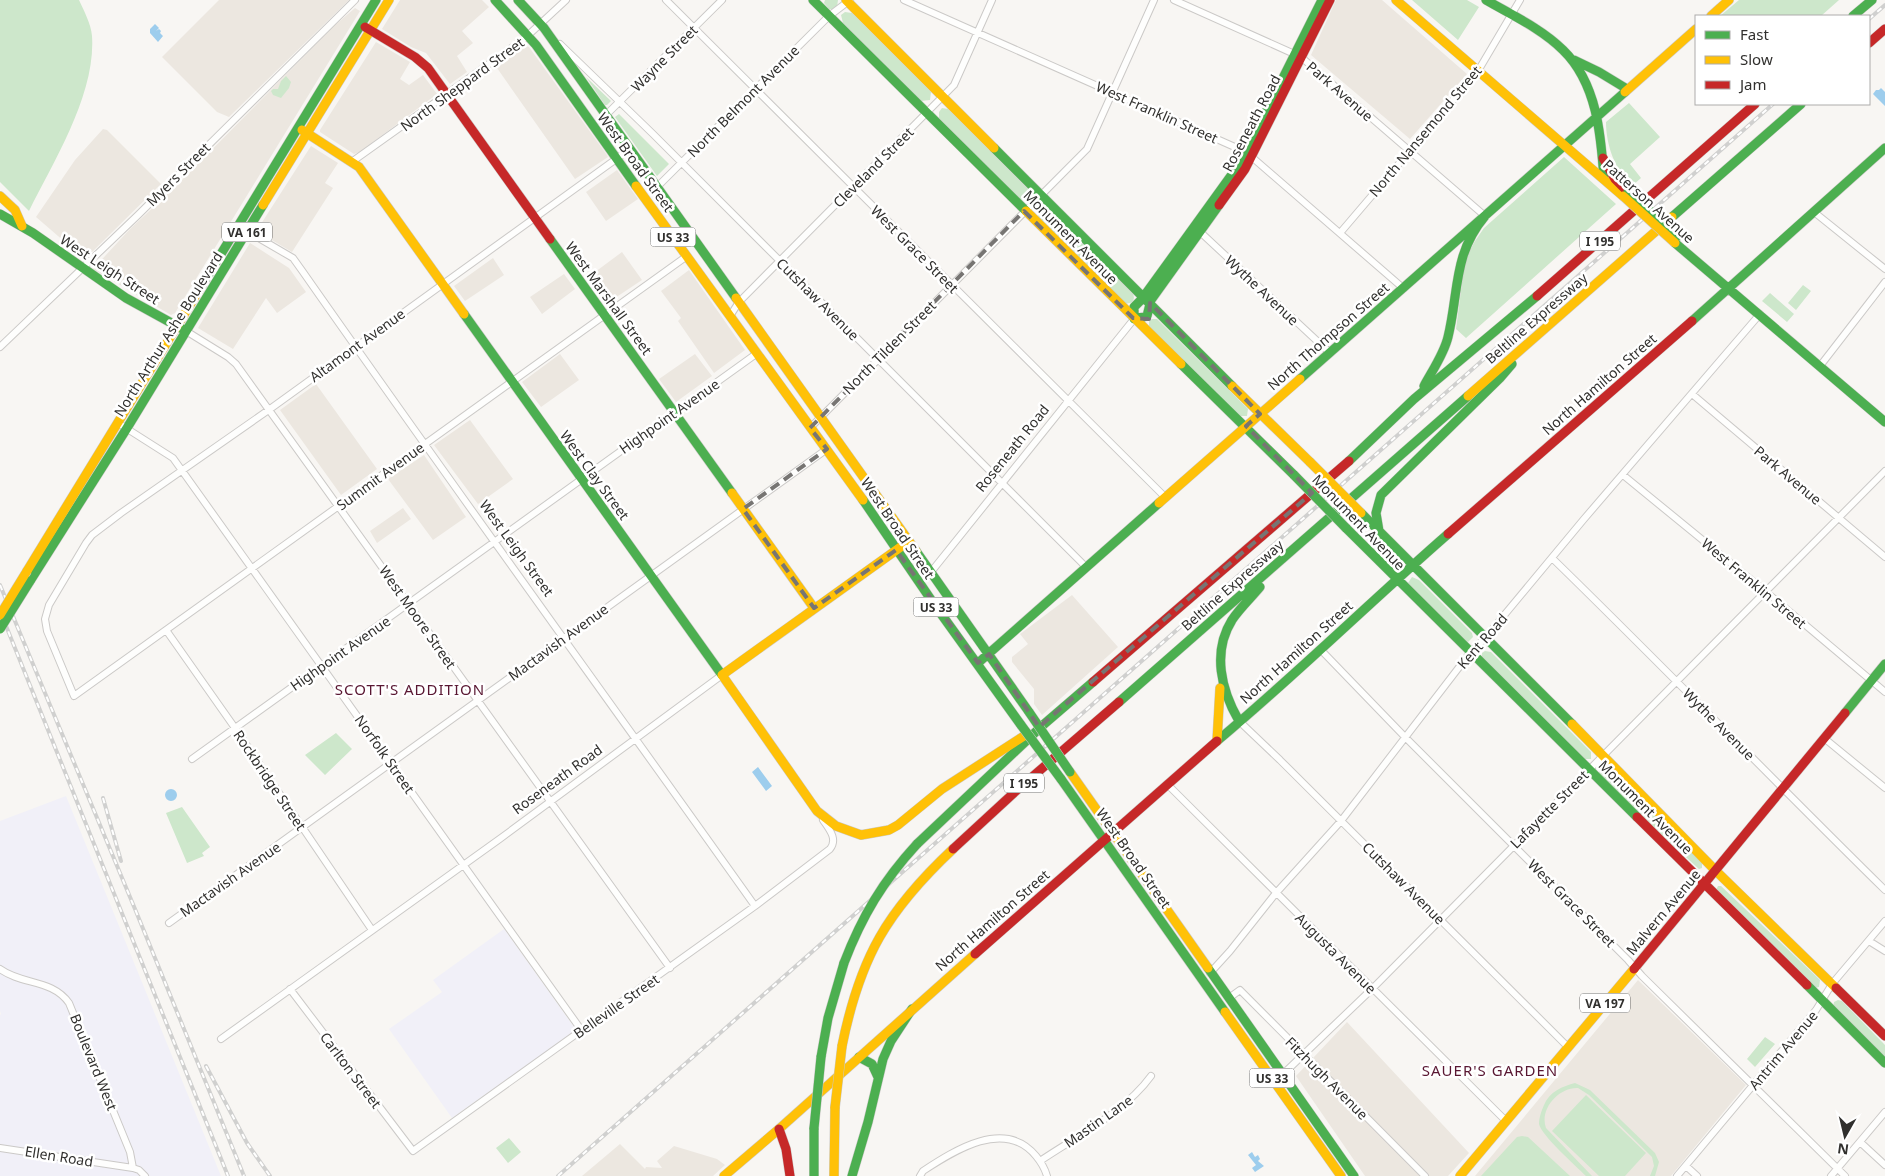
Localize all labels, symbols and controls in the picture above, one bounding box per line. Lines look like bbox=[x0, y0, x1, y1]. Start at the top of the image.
legend bbox=[1695, 15, 1870, 105]
street label: Wayne Street bbox=[627, 21, 701, 95]
text: Fast bbox=[1740, 24, 1769, 44]
street label: North Sheppard Street bbox=[396, 33, 528, 135]
street label: North Belmont Avenue bbox=[683, 41, 803, 161]
text: Slow bbox=[1740, 49, 1773, 69]
street label: Park Avenue bbox=[1303, 57, 1377, 125]
street label: North Nansemond Street bbox=[1365, 61, 1485, 201]
street label: Roseneath Road bbox=[1217, 71, 1285, 175]
text: Jam bbox=[1738, 74, 1767, 94]
street label: West Franklin Street bbox=[1093, 77, 1221, 147]
street label: West Broad Street bbox=[594, 109, 678, 215]
street label: Cleveland Street bbox=[829, 123, 917, 211]
street label: Myers Street bbox=[142, 138, 214, 210]
street label: Patterson Avenue bbox=[1599, 155, 1699, 247]
street label: Monument Avenue bbox=[1020, 186, 1122, 288]
street label: West Grace Street bbox=[867, 201, 963, 297]
road number: VA 161 bbox=[222, 222, 272, 242]
road number: US 33 bbox=[650, 228, 696, 246]
street label: West Leigh Street bbox=[57, 230, 163, 308]
road number: I 195 bbox=[1580, 232, 1620, 250]
street label: West Marshall Street bbox=[561, 238, 657, 358]
street label: North Arthur Ashe Boulevard bbox=[109, 248, 227, 420]
street label: Wythe Avenue bbox=[1221, 251, 1303, 329]
street label: Cutshaw Avenue bbox=[773, 254, 864, 345]
street label: Beltline Expressway bbox=[1481, 268, 1592, 368]
street label: North Thompson Street bbox=[1263, 278, 1393, 394]
street label: North Tilden Street bbox=[838, 296, 940, 398]
street label: Altamont Avenue bbox=[305, 304, 409, 386]
street label: North Hamilton Street bbox=[1538, 329, 1660, 439]
street label: Highpoint Avenue bbox=[615, 374, 723, 458]
street label: Roseneath Road bbox=[971, 400, 1053, 496]
street label: West Clay Street bbox=[556, 426, 634, 524]
street label: Summit Avenue bbox=[332, 438, 428, 514]
street label: Park Avenue bbox=[1750, 441, 1826, 509]
street label: Monument Avenue bbox=[1308, 470, 1410, 574]
street label: West Broad Street bbox=[857, 474, 939, 582]
street label: West Leigh Street bbox=[476, 496, 558, 600]
street label: West Franklin Street bbox=[1698, 533, 1810, 633]
street label: Beltline Expressway bbox=[1177, 535, 1288, 635]
street label: West Moore Street bbox=[375, 562, 461, 672]
street label: North Hamilton Street bbox=[1236, 596, 1356, 708]
road number: US 33 bbox=[914, 598, 958, 616]
street label: Mactavish Avenue bbox=[504, 599, 612, 685]
street label: Kent Road bbox=[1453, 609, 1511, 673]
street label: Highpoint Avenue bbox=[286, 611, 394, 695]
district label: SCOTT'S ADDITION bbox=[335, 679, 485, 699]
street label: Wythe Avenue bbox=[1679, 684, 1759, 764]
street label: Norfolk Street bbox=[351, 711, 419, 797]
street label: Rockbridge Street bbox=[229, 726, 311, 834]
street label: Roseneath Road bbox=[508, 740, 606, 818]
street label: Monument Avenue bbox=[1595, 756, 1697, 858]
street label: Lafayette Street bbox=[1506, 766, 1592, 852]
road number: I 195 bbox=[1004, 774, 1044, 792]
street label: West Broad Street bbox=[1092, 804, 1176, 912]
street label: Mactavish Avenue bbox=[176, 837, 284, 921]
street label: Cutshaw Avenue bbox=[1359, 838, 1450, 929]
street label: West Grace Street bbox=[1524, 855, 1620, 951]
street label: North Hamilton Street bbox=[931, 865, 1053, 975]
street label: Malvern Avenue bbox=[1622, 865, 1705, 959]
street label: Augusta Avenue bbox=[1291, 908, 1381, 998]
street label: Belleville Street bbox=[569, 969, 663, 1043]
road number: VA 197 bbox=[1580, 994, 1630, 1012]
street label: Antrim Avenue bbox=[1744, 1006, 1822, 1094]
street label: Boulevard West bbox=[66, 1011, 122, 1113]
street label: Carlton Street bbox=[316, 1028, 386, 1112]
street label: Fitzhugh Avenue bbox=[1281, 1032, 1373, 1124]
district label: SAUER'S GARDEN bbox=[1422, 1060, 1558, 1080]
road number: US 33 bbox=[1250, 1068, 1294, 1088]
street label: Mastin Lane bbox=[1060, 1090, 1136, 1152]
north arrow bbox=[1820, 1111, 1870, 1161]
text: N bbox=[1836, 1139, 1850, 1160]
street label: Ellen Road bbox=[24, 1141, 94, 1171]

